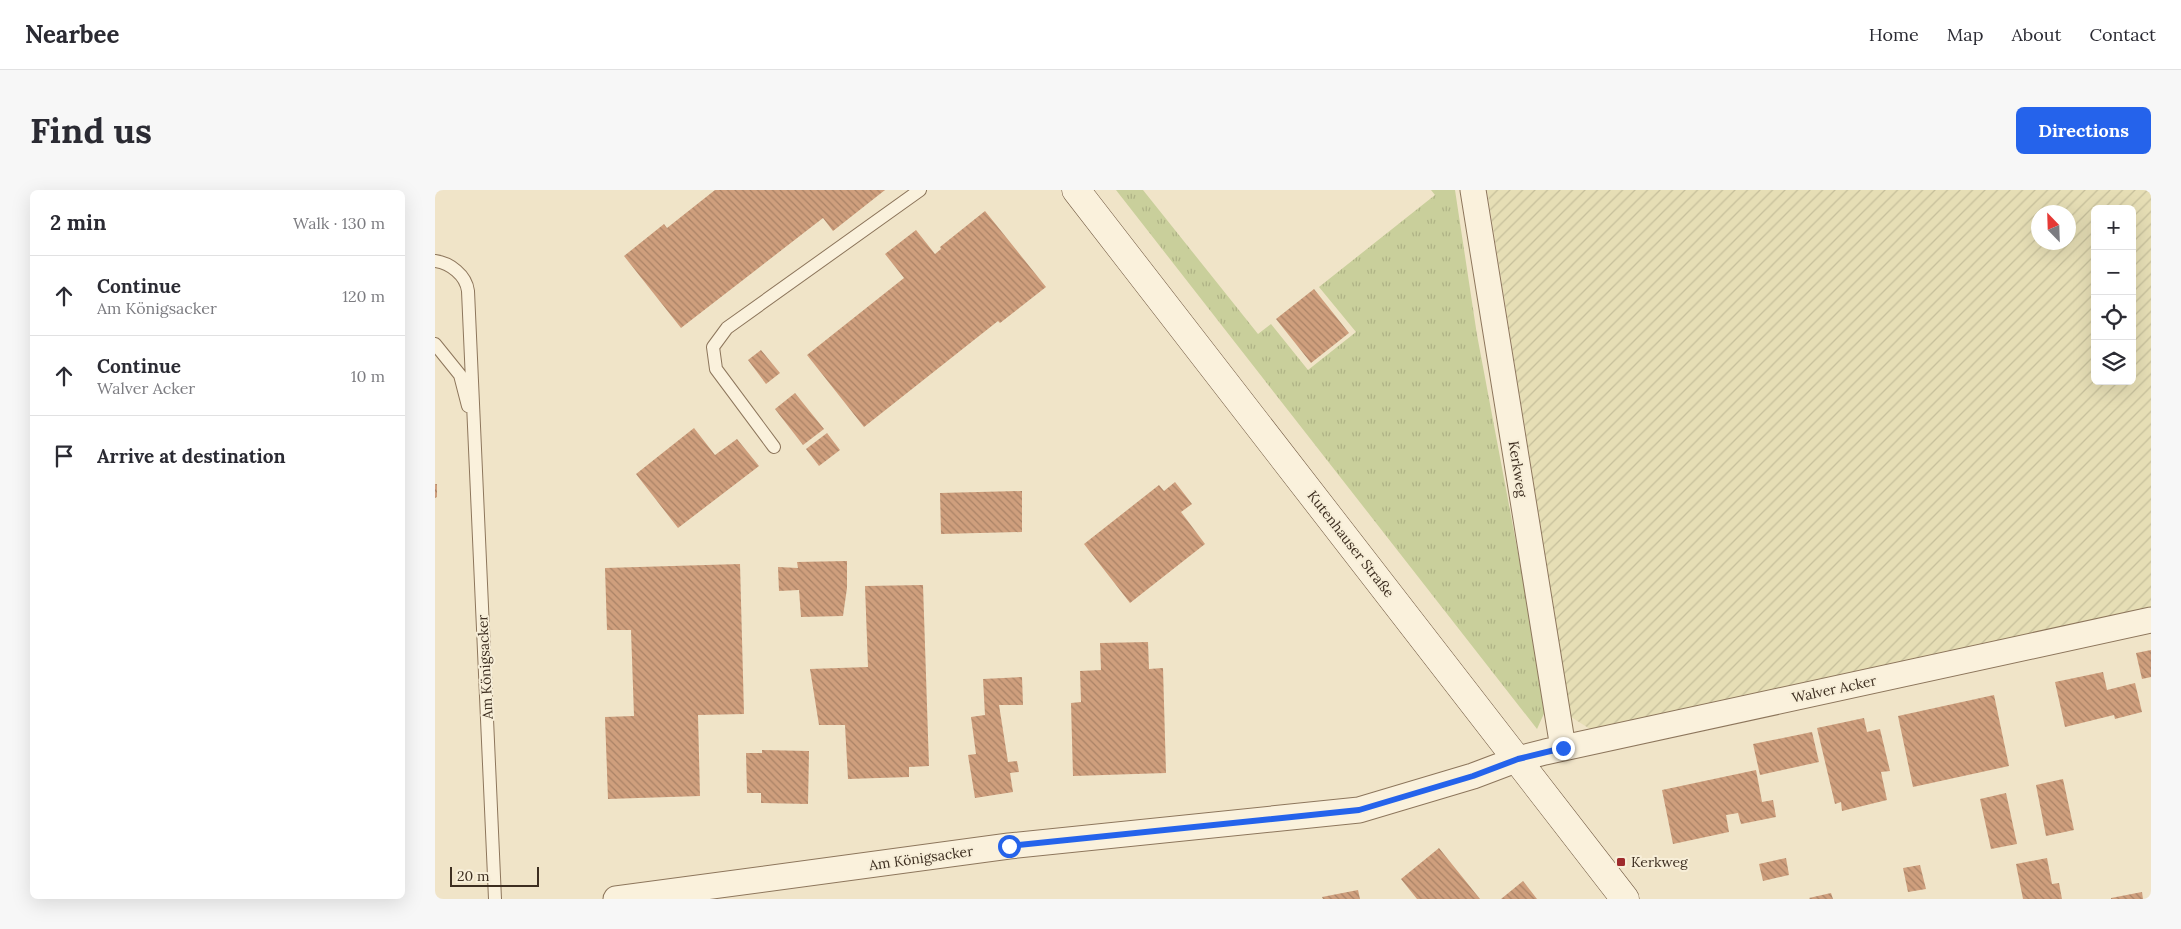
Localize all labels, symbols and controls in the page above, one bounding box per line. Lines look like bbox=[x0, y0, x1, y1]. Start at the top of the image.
text: Nearbee bbox=[25, 19, 119, 50]
text: Home bbox=[1869, 23, 1919, 46]
text: Map bbox=[1947, 23, 1983, 46]
text: About bbox=[2011, 23, 2061, 46]
text: Contact bbox=[2089, 23, 2156, 46]
button: Directions bbox=[2016, 107, 2151, 154]
text: Find us bbox=[30, 108, 152, 153]
north arrow bbox=[2031, 205, 2076, 250]
map controls bbox=[2091, 205, 2136, 385]
button: + bbox=[2091, 205, 2136, 250]
text: 2 min bbox=[50, 209, 106, 236]
text: Walk · 130 m bbox=[293, 213, 385, 233]
button: − bbox=[2091, 250, 2136, 295]
text: Continue bbox=[97, 274, 181, 298]
icon: ahead bbox=[50, 282, 78, 310]
text: 120 m bbox=[342, 286, 385, 306]
button: locate bbox=[2091, 295, 2136, 340]
text: Am Königsacker bbox=[97, 298, 217, 318]
button: layers bbox=[2091, 340, 2136, 385]
text: Continue bbox=[97, 354, 181, 378]
icon: ahead bbox=[50, 362, 78, 390]
text: 10 m bbox=[351, 366, 385, 386]
text: Walver Acker bbox=[97, 378, 195, 398]
street label: Kerkweg bbox=[1505, 440, 1531, 499]
icon: arrive bbox=[50, 442, 78, 470]
text: Arrive at destination bbox=[97, 444, 286, 468]
street label: Kutenhauser Straße bbox=[1304, 487, 1399, 601]
street label: Am Königsacker bbox=[473, 614, 497, 721]
street label: Walver Acker bbox=[1790, 671, 1878, 707]
route end bbox=[1552, 737, 1575, 760]
route start bbox=[998, 835, 1021, 858]
street label: Am Königsacker bbox=[867, 842, 974, 874]
place label: Kerkweg bbox=[1631, 853, 1688, 871]
marker: Kerkweg bbox=[1615, 856, 1627, 868]
scale bar bbox=[450, 864, 539, 887]
text: 20 m bbox=[457, 867, 489, 885]

